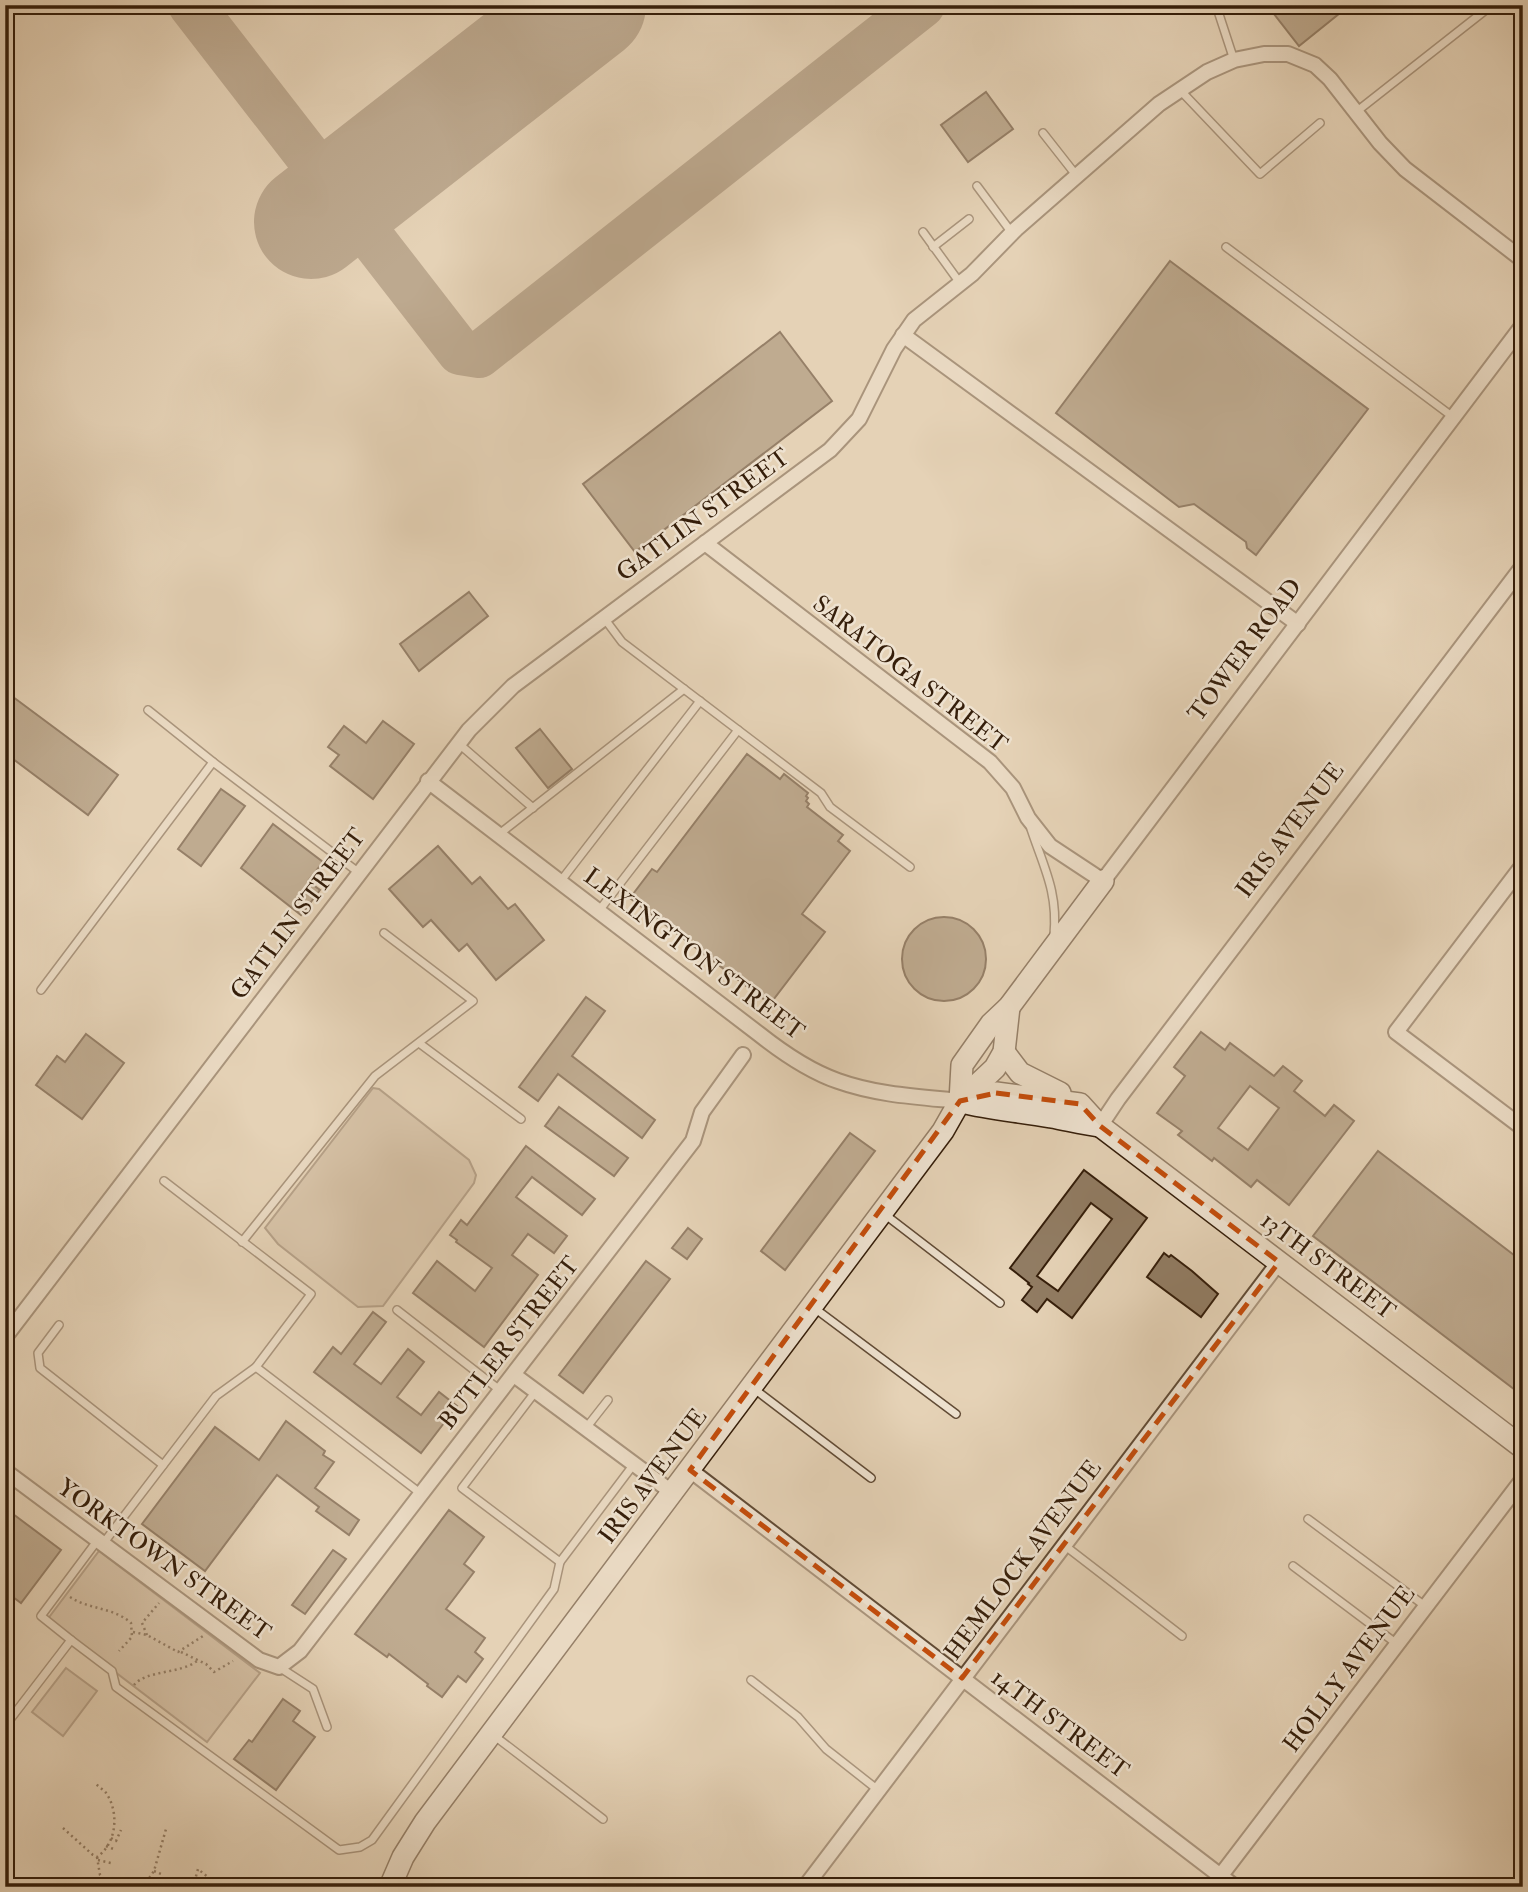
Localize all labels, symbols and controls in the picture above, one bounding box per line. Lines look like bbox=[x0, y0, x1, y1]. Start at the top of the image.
street label: GATLIN STREET bbox=[610, 442, 796, 588]
street label: TOWER ROAD bbox=[1181, 572, 1309, 728]
street label: SARATOGA STREET bbox=[806, 588, 1014, 760]
street label: IRIS AVENUE bbox=[1229, 756, 1351, 904]
street label: GATLIN STREET bbox=[223, 822, 373, 1006]
street label: LEXINGTON STREET bbox=[577, 861, 811, 1047]
street label: 13TH STREET bbox=[1254, 1205, 1402, 1327]
street label: BUTLER STREET bbox=[432, 1250, 586, 1436]
street label: IRIS AVENUE bbox=[592, 1402, 714, 1550]
street label: HEMLOCK AVENUE bbox=[937, 1453, 1109, 1667]
street label: YORKTOWN STREET bbox=[51, 1472, 277, 1648]
street label: HOLLY AVENUE bbox=[1276, 1579, 1422, 1759]
street label: 14TH STREET bbox=[985, 1662, 1135, 1786]

